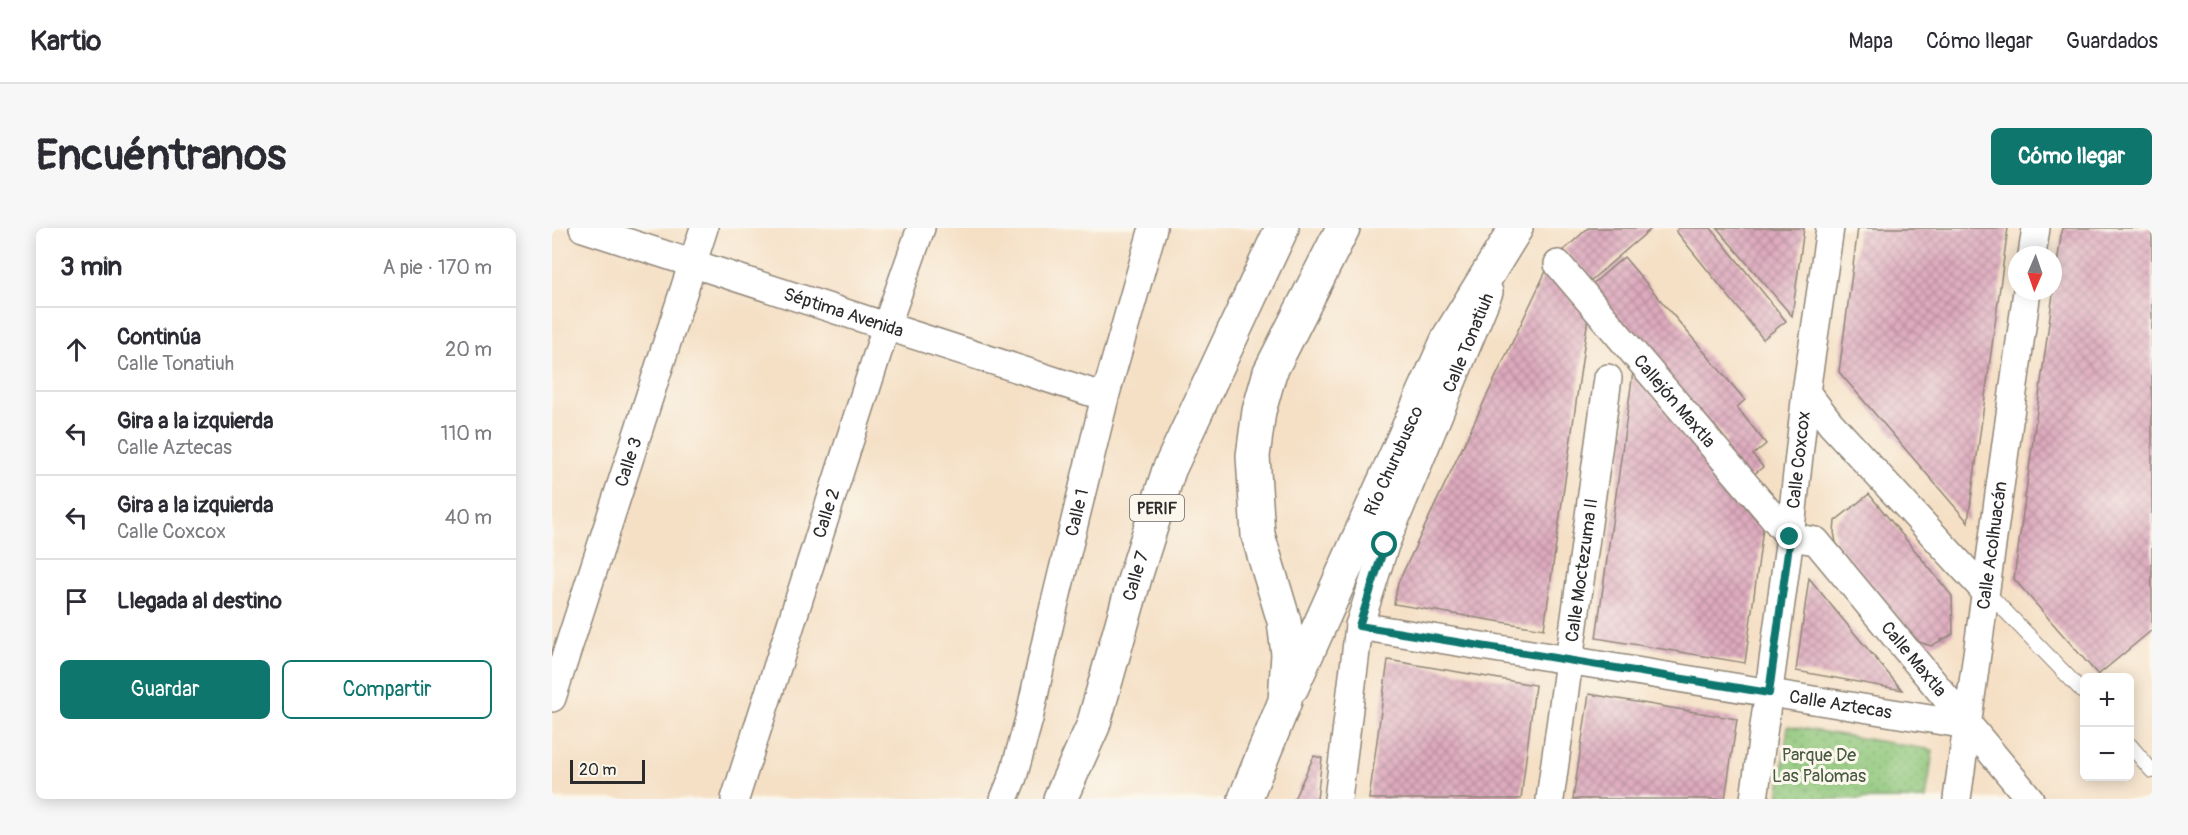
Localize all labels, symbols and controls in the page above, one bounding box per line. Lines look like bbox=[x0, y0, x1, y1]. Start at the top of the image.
text: Kartio bbox=[30, 24, 101, 59]
text: Mapa bbox=[1848, 28, 1893, 55]
text: Cómo llegar bbox=[1926, 28, 2033, 55]
text: Guardados bbox=[2066, 28, 2158, 55]
button: Cómo llegar bbox=[1991, 128, 2152, 185]
text: Encuéntranos bbox=[36, 130, 286, 182]
north arrow bbox=[2008, 246, 2062, 300]
text: 3 min bbox=[60, 251, 122, 283]
text: A pie · 170 m bbox=[383, 255, 492, 280]
street label: Séptima Avenida bbox=[781, 283, 906, 343]
street label: Calle Tonatiuh bbox=[1438, 290, 1499, 396]
text: Continúa bbox=[117, 323, 201, 351]
icon: ahead bbox=[60, 333, 93, 366]
text: 20 m bbox=[445, 337, 492, 362]
street label: Callejón Maxtla bbox=[1628, 350, 1720, 453]
text: Calle Tonatiuh bbox=[117, 351, 234, 376]
street label: Río Churubusco bbox=[1359, 402, 1429, 519]
text: Gira a la izquierda bbox=[117, 407, 274, 435]
street label: Calle Coxcox bbox=[1782, 410, 1816, 510]
icon: left bbox=[60, 417, 93, 450]
text: 110 m bbox=[441, 421, 492, 446]
street label: Calle 3 bbox=[610, 434, 648, 490]
text: Calle Aztecas bbox=[117, 435, 232, 460]
street label: Calle Acolhuacán bbox=[1972, 480, 2013, 611]
street label: Calle 2 bbox=[808, 486, 846, 541]
street label: Calle 1 bbox=[1061, 487, 1094, 539]
text: Gira a la izquierda bbox=[117, 491, 274, 519]
road number: PERIF bbox=[1130, 495, 1184, 521]
street label: Calle Moctezuma II bbox=[1561, 497, 1603, 644]
icon: left bbox=[60, 501, 93, 534]
text: 40 m bbox=[445, 505, 492, 530]
text: Calle Coxcox bbox=[117, 519, 226, 544]
route end bbox=[1776, 523, 1802, 549]
route start bbox=[1371, 531, 1397, 557]
street label: Calle 7 bbox=[1118, 548, 1155, 604]
icon: arrive bbox=[60, 585, 93, 618]
text: Llegada al destino bbox=[117, 587, 282, 615]
street label: Calle Maxtla bbox=[1876, 617, 1952, 702]
button: Guardar bbox=[60, 660, 270, 719]
button: Compartir bbox=[282, 660, 492, 719]
map controls bbox=[2080, 673, 2134, 781]
button: + bbox=[2080, 673, 2134, 727]
street label: Calle Aztecas bbox=[1788, 685, 1893, 725]
button: − bbox=[2080, 727, 2134, 781]
park label: Parque De Las Palomas bbox=[1772, 744, 1866, 788]
scale bar bbox=[570, 757, 645, 784]
text: 20 m bbox=[579, 760, 617, 780]

